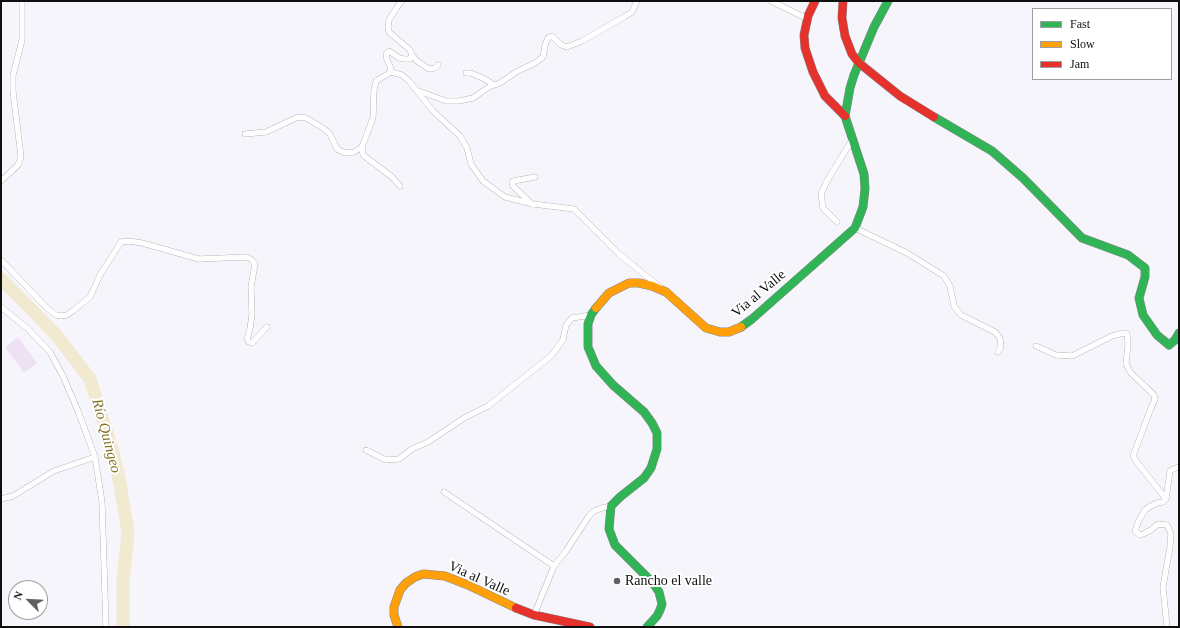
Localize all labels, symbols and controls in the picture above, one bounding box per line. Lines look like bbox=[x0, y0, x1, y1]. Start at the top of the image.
legend bbox=[1032, 8, 1172, 80]
text: Fast bbox=[1070, 17, 1090, 31]
text: Slow bbox=[1070, 37, 1095, 51]
text: Jam bbox=[1070, 57, 1089, 71]
street label: Via al Valle bbox=[729, 267, 789, 321]
water label: Río Quingeo bbox=[87, 397, 125, 475]
street label: Via al Valle bbox=[446, 558, 512, 600]
place label: Rancho el valle bbox=[625, 573, 712, 589]
marker: Rancho el valle bbox=[612, 576, 622, 586]
north arrow bbox=[8, 580, 48, 620]
text: N bbox=[11, 589, 25, 602]

